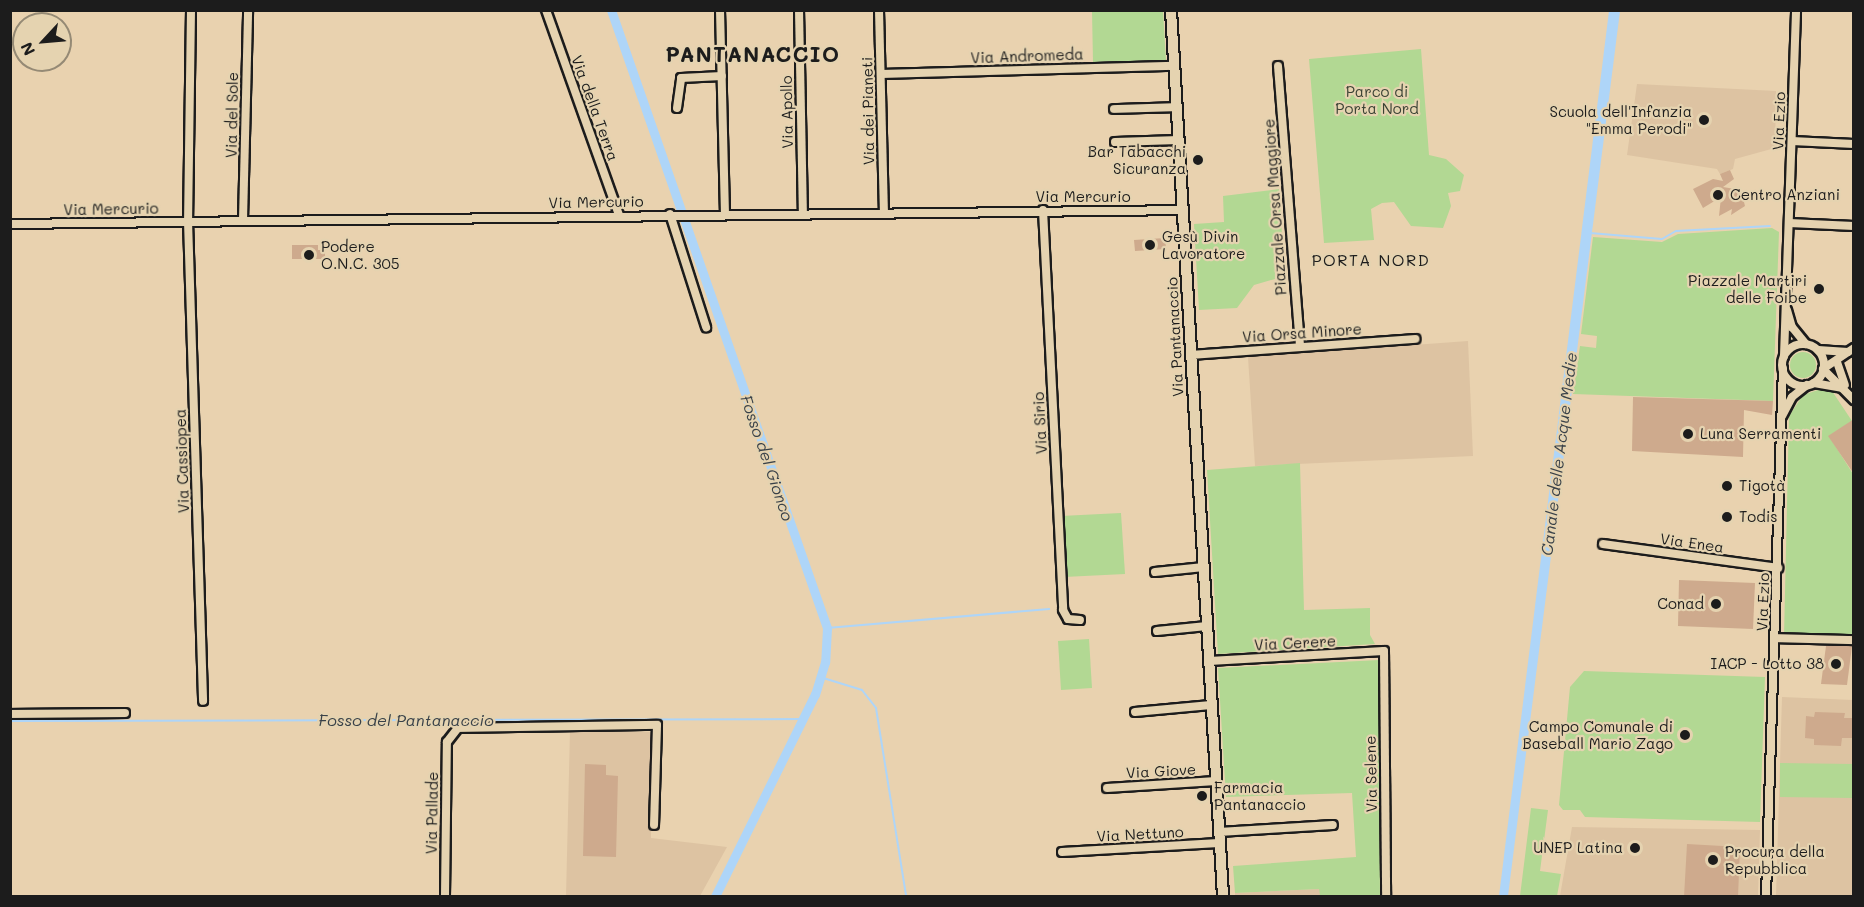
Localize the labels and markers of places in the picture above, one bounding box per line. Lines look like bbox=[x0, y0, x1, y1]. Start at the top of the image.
place label: Scuola dell'Infanzia "Emma Perodi" bbox=[1549, 102, 1692, 137]
marker: Scuola dell'Infanzia "Emma Perodi" bbox=[1697, 113, 1711, 127]
place label: Bar Tabacchi Sicuranza bbox=[1088, 142, 1186, 177]
marker: Bar Tabacchi Sicuranza bbox=[1191, 153, 1205, 167]
place label: Centro Anziani bbox=[1730, 186, 1840, 204]
marker: Centro Anziani bbox=[1711, 188, 1725, 202]
place label: Gesù Divin Lavoratore bbox=[1162, 227, 1245, 262]
place label: Podere O.N.C. 305 bbox=[321, 237, 400, 272]
marker: Gesù Divin Lavoratore bbox=[1143, 238, 1157, 252]
marker: Podere O.N.C. 305 bbox=[302, 248, 316, 262]
place label: Piazzale Martiri delle Foibe bbox=[1688, 271, 1807, 306]
marker: Piazzale Martiri delle Foibe bbox=[1812, 282, 1826, 296]
place label: Luna Serramenti bbox=[1700, 425, 1821, 443]
marker: Luna Serramenti bbox=[1681, 427, 1695, 441]
place label: Tigotà bbox=[1739, 477, 1785, 495]
marker: Tigotà bbox=[1720, 479, 1734, 493]
place label: Todis bbox=[1739, 508, 1778, 526]
marker: Todis bbox=[1720, 510, 1734, 524]
place label: Conad bbox=[1657, 595, 1704, 613]
marker: Conad bbox=[1709, 597, 1723, 611]
place label: IACP - Lotto 38 bbox=[1711, 655, 1824, 673]
marker: IACP - Lotto 38 bbox=[1829, 657, 1843, 671]
place label: Campo Comunale di Baseball Mario Zago bbox=[1522, 717, 1673, 752]
marker: Campo Comunale di Baseball Mario Zago bbox=[1678, 728, 1692, 742]
place label: Farmacia Pantanaccio bbox=[1214, 778, 1306, 813]
marker: Farmacia Pantanaccio bbox=[1195, 789, 1209, 803]
place label: UNEP Latina bbox=[1533, 839, 1623, 857]
marker: UNEP Latina bbox=[1628, 841, 1642, 855]
place label: Procura della Repubblica bbox=[1725, 842, 1825, 877]
marker: Procura della Repubblica bbox=[1706, 853, 1720, 867]

